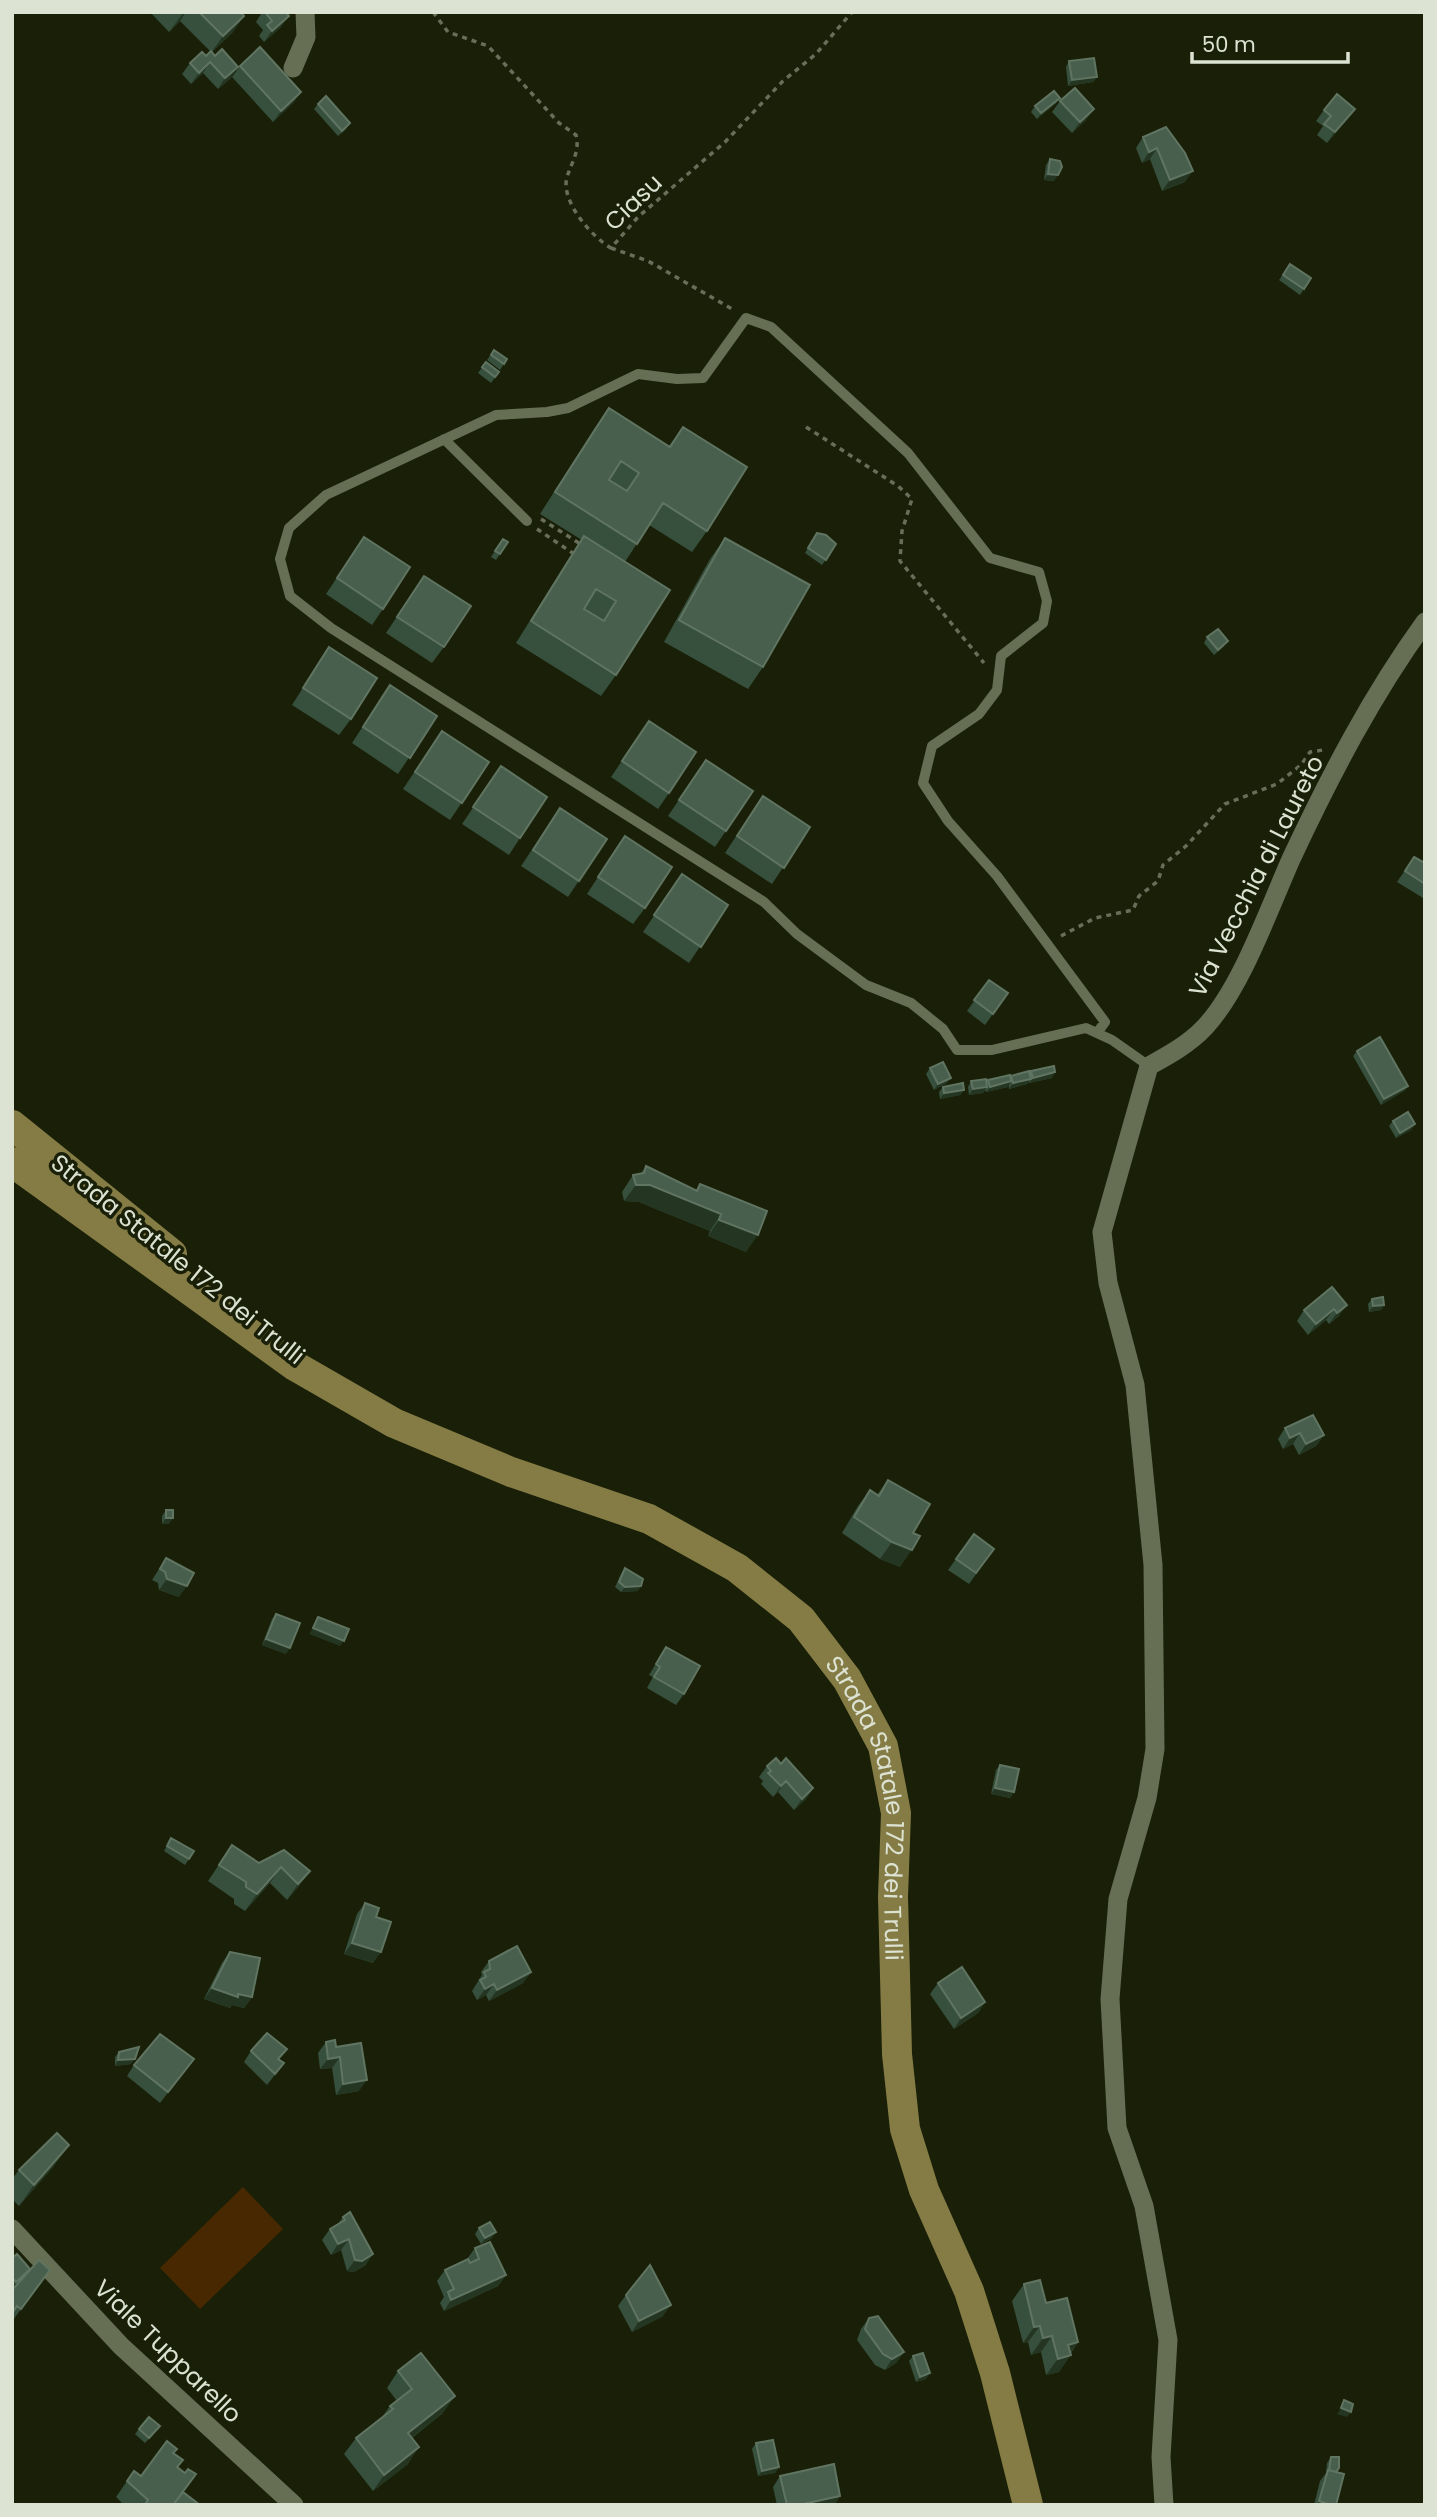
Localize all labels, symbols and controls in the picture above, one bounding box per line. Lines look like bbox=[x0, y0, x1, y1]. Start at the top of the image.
scale bar bbox=[1192, 21, 1348, 65]
text: 50 m bbox=[1202, 30, 1256, 59]
street label: Ciasu bbox=[597, 166, 669, 238]
street label: Via Vecchia di Laureto bbox=[1181, 749, 1331, 1003]
street label: Strada Statale 172 dei Trulli bbox=[44, 1146, 312, 1372]
street label: Strada Statale 172 dei Trulli bbox=[818, 1649, 913, 1961]
street label: Viale Tupparello bbox=[87, 2272, 249, 2430]

